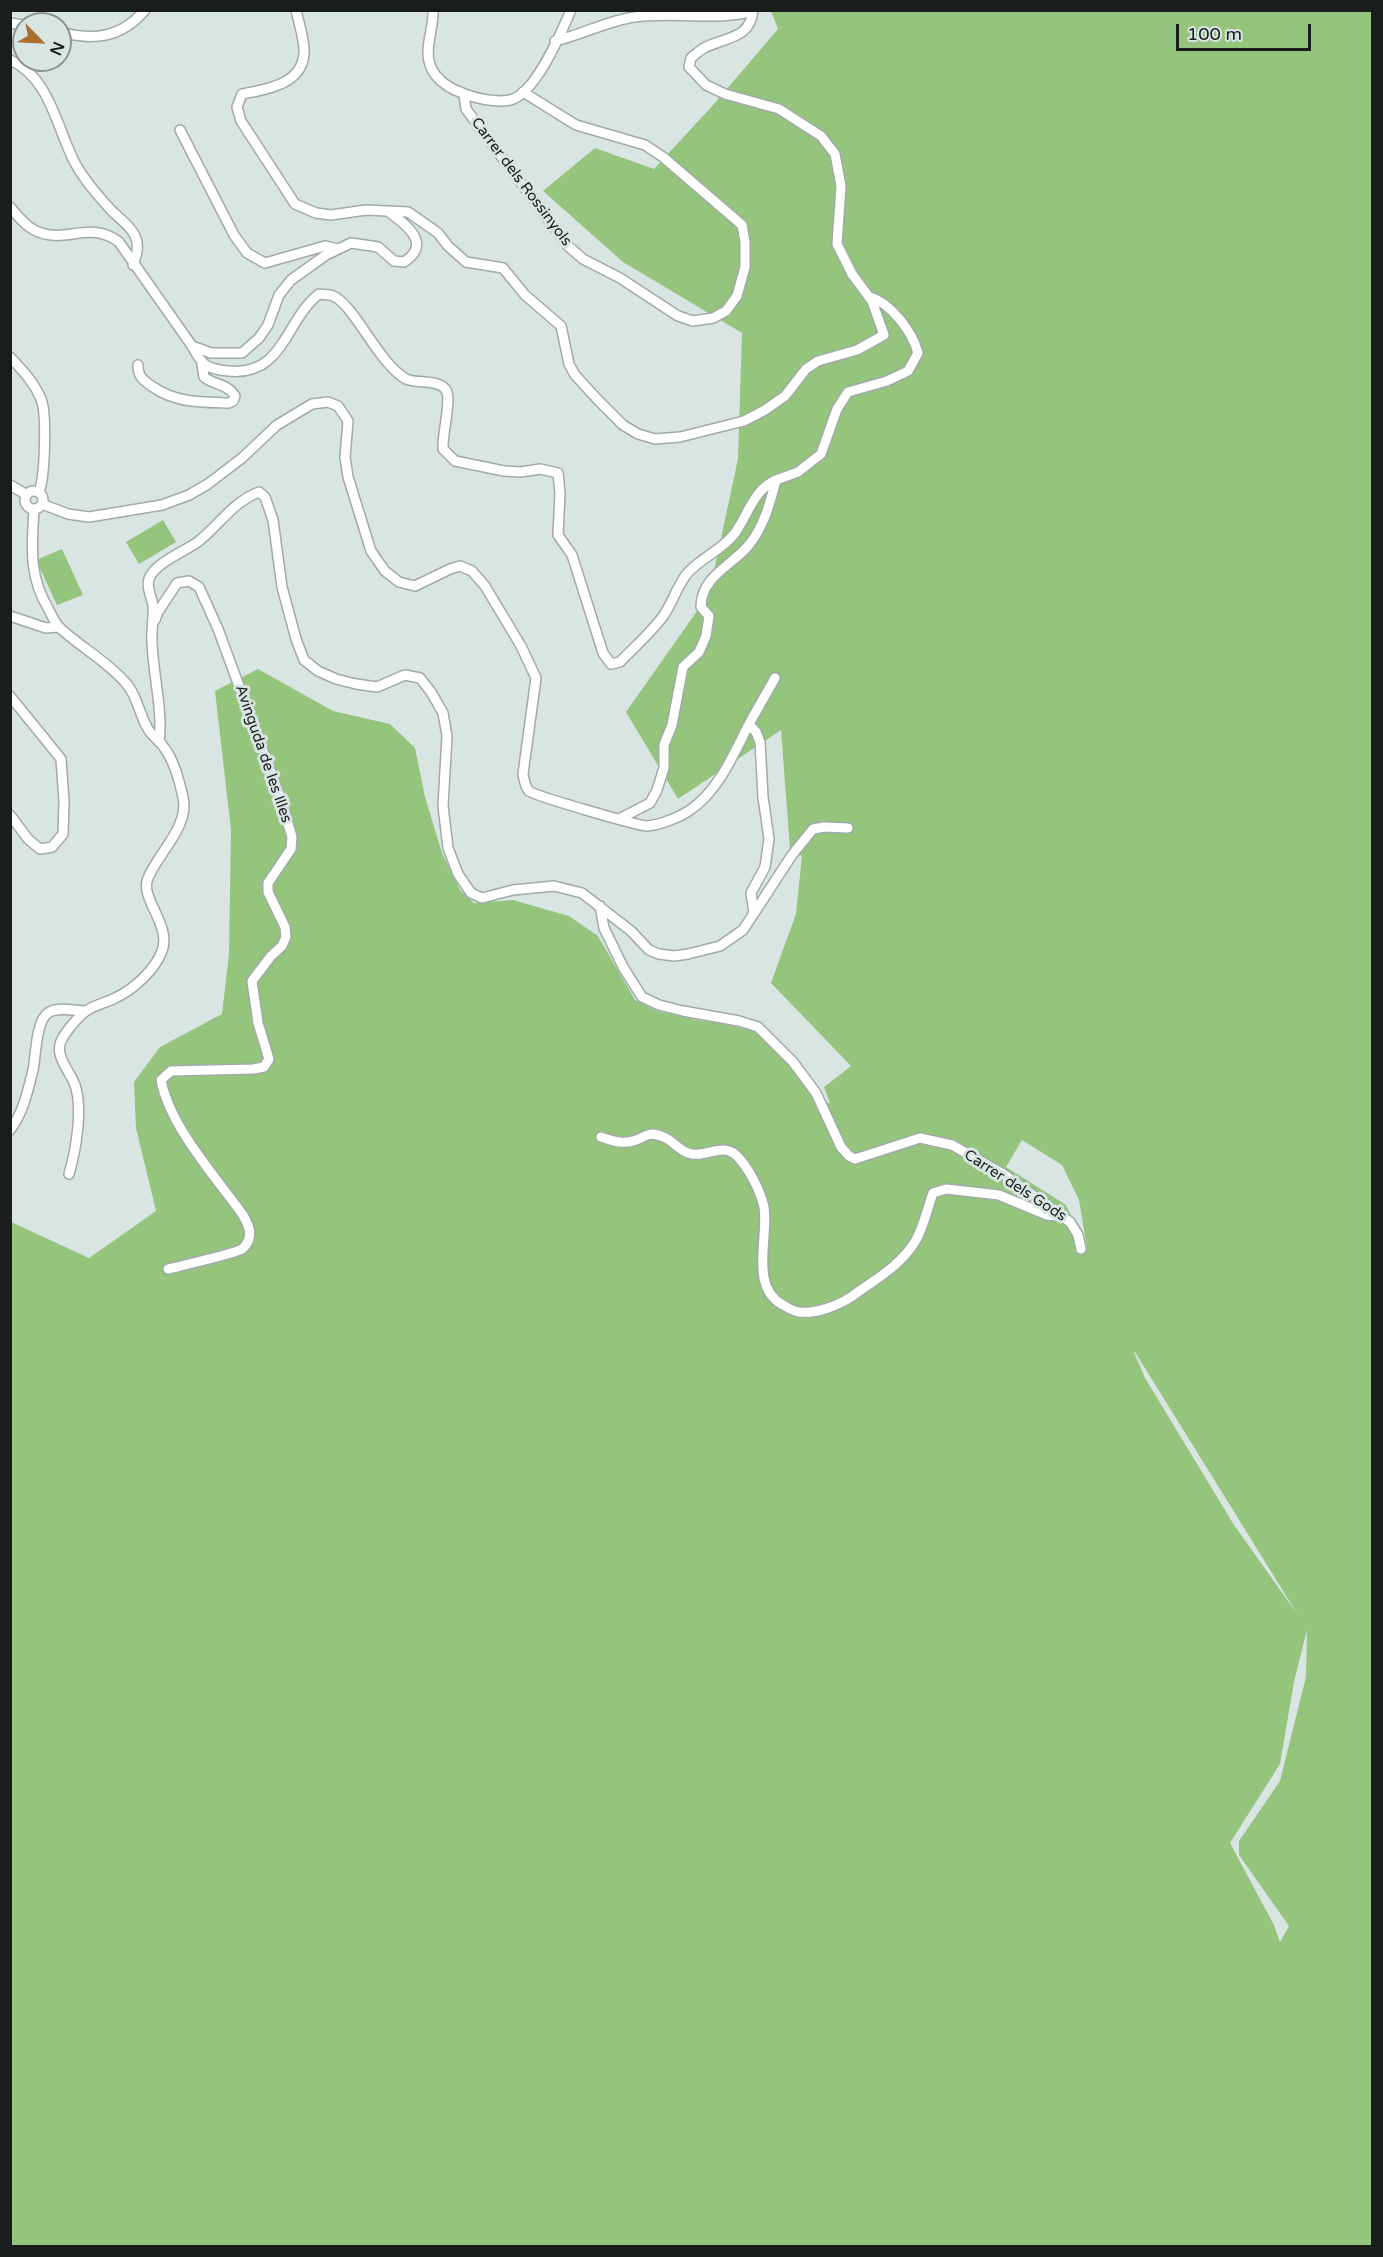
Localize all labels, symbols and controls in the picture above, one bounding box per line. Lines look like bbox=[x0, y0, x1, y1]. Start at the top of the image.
north arrow bbox=[12, 12, 72, 72]
scale bar bbox=[1179, 12, 1314, 50]
text: 100 m bbox=[1187, 23, 1242, 45]
text: N bbox=[45, 39, 68, 58]
street label: Carrer dels Rossinyols bbox=[467, 114, 575, 250]
street label: Avinguda de les Illes bbox=[231, 683, 295, 825]
street label: Carrer dels Gods bbox=[961, 1146, 1069, 1226]

